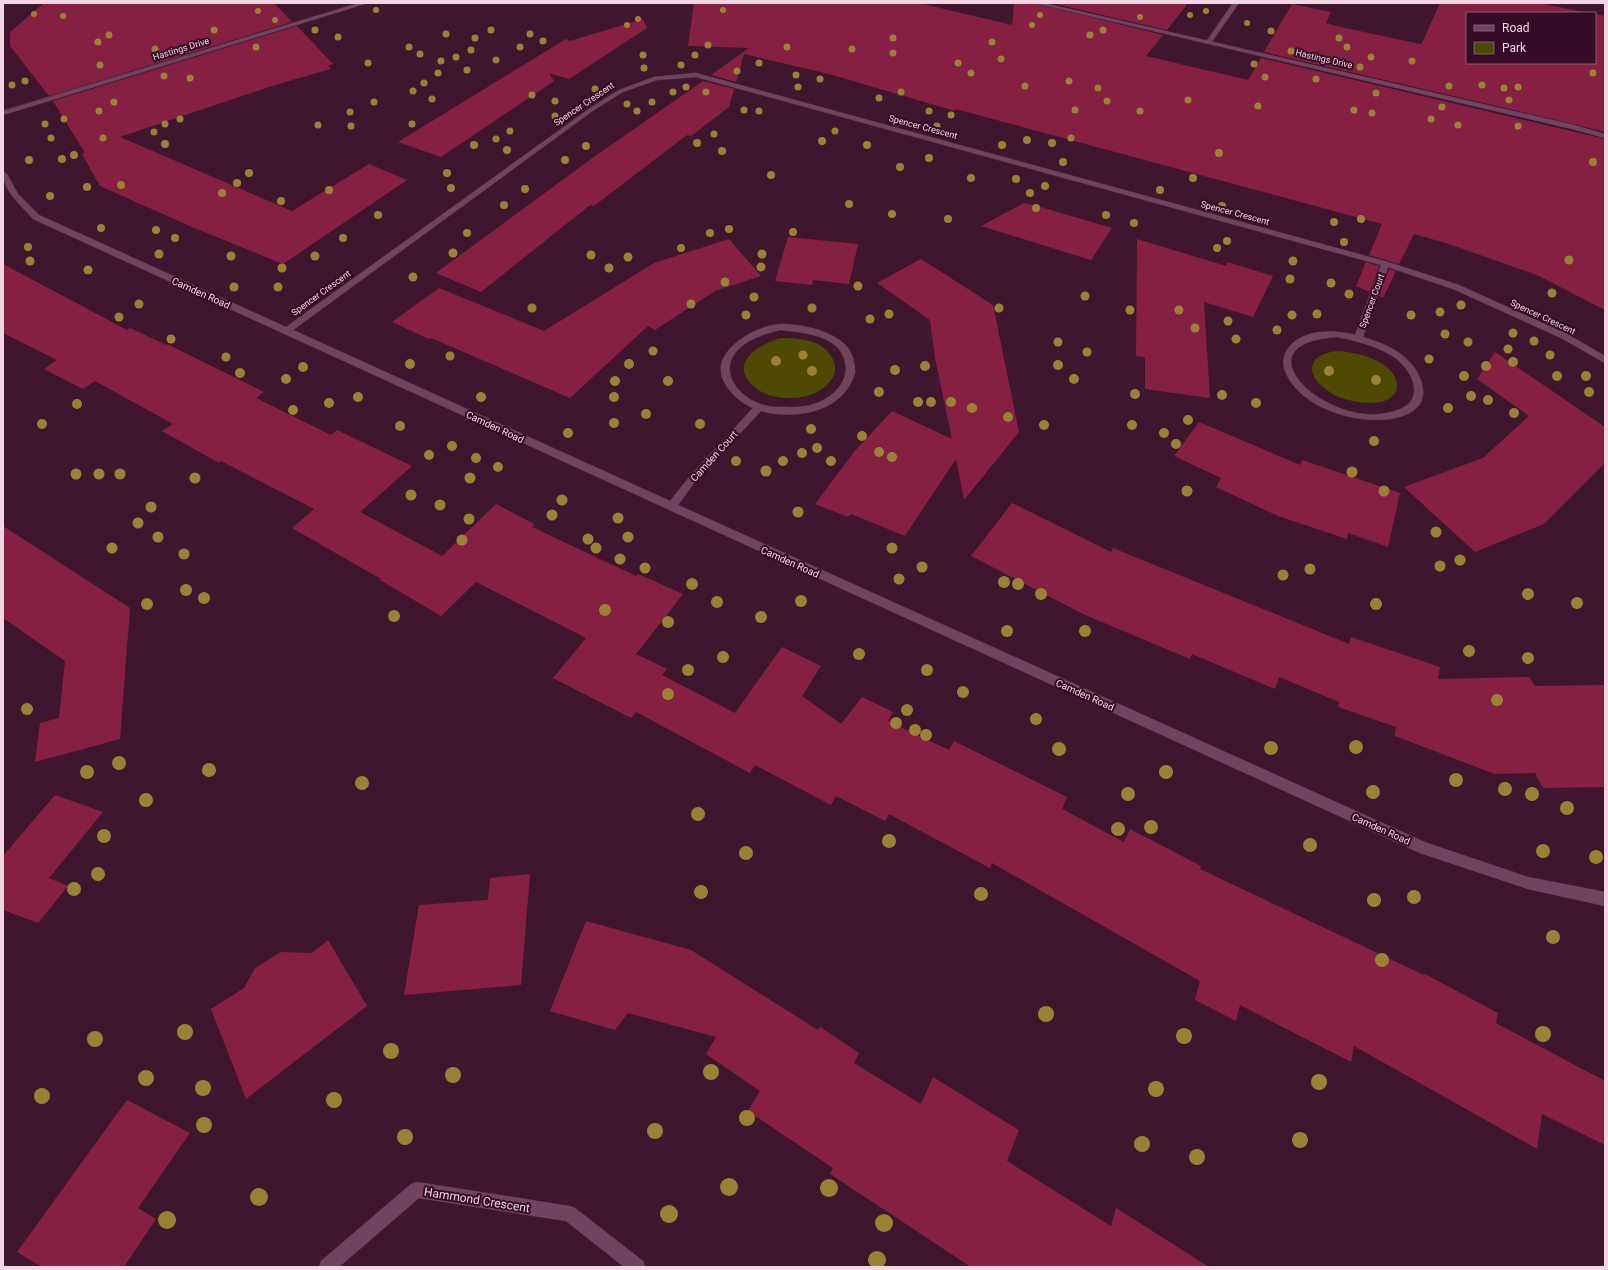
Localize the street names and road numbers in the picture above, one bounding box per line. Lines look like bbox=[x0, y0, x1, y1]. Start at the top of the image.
street label: Hastings Drive bbox=[152, 36, 211, 62]
street label: Hastings Drive bbox=[1295, 48, 1354, 70]
street label: Spencer Crescent bbox=[552, 80, 616, 128]
street label: Spencer Crescent bbox=[888, 113, 958, 141]
street label: Spencer Crescent bbox=[1200, 199, 1270, 227]
street label: Spencer Crescent bbox=[290, 268, 353, 318]
street label: Spencer Court bbox=[1358, 272, 1386, 330]
street label: Camden Road bbox=[170, 275, 232, 311]
street label: Spencer Crescent bbox=[1509, 298, 1577, 336]
street label: Camden Road bbox=[464, 409, 526, 445]
street label: Camden Court bbox=[688, 428, 740, 484]
street label: Camden Road bbox=[759, 544, 821, 580]
street label: Camden Road bbox=[1054, 677, 1116, 713]
street label: Camden Road bbox=[1350, 811, 1412, 847]
street label: Hammond Crescent bbox=[423, 1185, 531, 1215]

